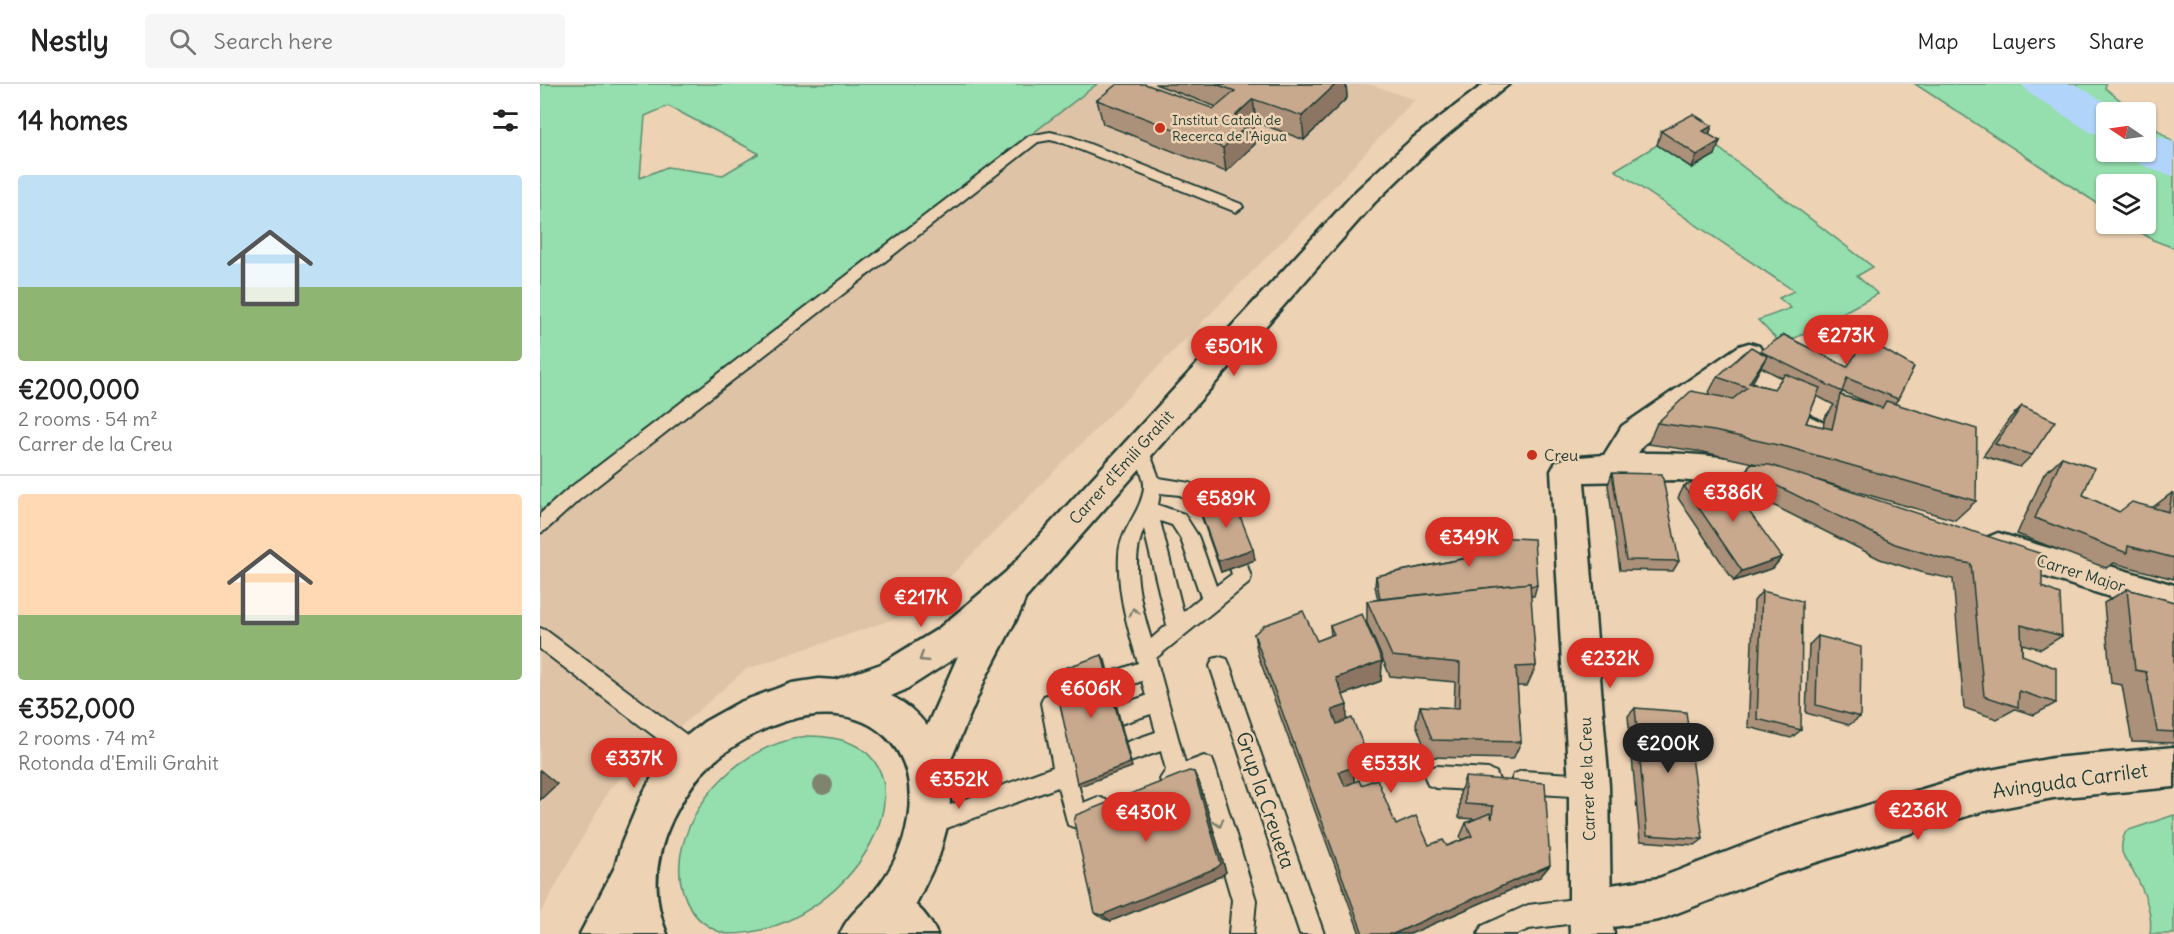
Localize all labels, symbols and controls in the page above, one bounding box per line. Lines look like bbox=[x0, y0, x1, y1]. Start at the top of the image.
search box bbox=[145, 14, 565, 68]
text: Nestly bbox=[30, 23, 109, 59]
icon: search bbox=[166, 25, 199, 58]
text: Search here bbox=[214, 27, 333, 55]
text: Map bbox=[1918, 28, 1958, 55]
text: Layers bbox=[1991, 28, 2056, 55]
text: Share bbox=[2089, 28, 2144, 55]
north arrow bbox=[2096, 102, 2156, 162]
map controls bbox=[2096, 102, 2156, 234]
text: 14 homes bbox=[18, 104, 128, 137]
icon: filters bbox=[489, 104, 522, 137]
place label: Institut Català de Recerca de l'Aigua bbox=[1172, 111, 1287, 145]
marker: Institut Català de Recerca de l'Aigua bbox=[1153, 121, 1167, 135]
button: layers bbox=[2096, 174, 2156, 234]
icon: home bbox=[216, 214, 324, 322]
pin: €273K bbox=[1804, 315, 1888, 366]
text: €273K bbox=[1817, 322, 1875, 347]
pin: €501K bbox=[1192, 326, 1276, 377]
text: €501K bbox=[1205, 333, 1263, 358]
text: €200,000 bbox=[18, 373, 140, 406]
street label: Carrer d'Emili Grahit bbox=[1064, 405, 1178, 528]
text: 2 rooms · 54 m² bbox=[18, 406, 158, 431]
text: Carrer de la Creu bbox=[18, 431, 173, 456]
place label: Creu bbox=[1544, 445, 1578, 465]
marker: Creu bbox=[1525, 448, 1539, 462]
pin: €386K bbox=[1691, 472, 1775, 523]
pin: €589K bbox=[1184, 478, 1268, 529]
text: €386K bbox=[1703, 479, 1763, 504]
text: €589K bbox=[1196, 485, 1256, 510]
pin: €349K bbox=[1427, 517, 1511, 568]
text: €349K bbox=[1439, 524, 1499, 549]
icon: home bbox=[216, 533, 324, 641]
street label: Carrer Major bbox=[2034, 550, 2128, 596]
pin: €217K bbox=[879, 577, 963, 628]
text: €217K bbox=[894, 584, 948, 609]
one-way arrow bbox=[1129, 608, 1141, 618]
pin: €232K bbox=[1568, 638, 1652, 689]
text: €232K bbox=[1581, 645, 1639, 670]
one-way arrow bbox=[919, 651, 930, 662]
pin: €606K bbox=[1049, 668, 1133, 719]
text: €606K bbox=[1060, 675, 1122, 700]
text: €352,000 bbox=[18, 692, 135, 725]
street label: Carrer de la Creu bbox=[1575, 717, 1599, 841]
pin: €200K bbox=[1626, 723, 1710, 774]
text: 2 rooms · 74 m² bbox=[18, 725, 155, 750]
street label: Grup la Creueta bbox=[1231, 728, 1301, 872]
text: €200K bbox=[1637, 730, 1699, 755]
pin: €337K bbox=[592, 738, 676, 789]
pin: €533K bbox=[1349, 743, 1433, 794]
text: €337K bbox=[605, 745, 663, 770]
text: Rotonda d'Emili Grahit bbox=[18, 750, 219, 775]
text: €533K bbox=[1361, 750, 1421, 775]
street label: Avinguda Carrilet bbox=[1991, 757, 2149, 803]
pin: €352K bbox=[917, 759, 1001, 810]
text: €352K bbox=[929, 766, 989, 791]
pin: €236K bbox=[1876, 790, 1960, 841]
pin: €430K bbox=[1104, 792, 1188, 843]
text: €236K bbox=[1888, 797, 1948, 822]
text: €430K bbox=[1115, 799, 1177, 824]
one-way arrow bbox=[1212, 817, 1224, 828]

